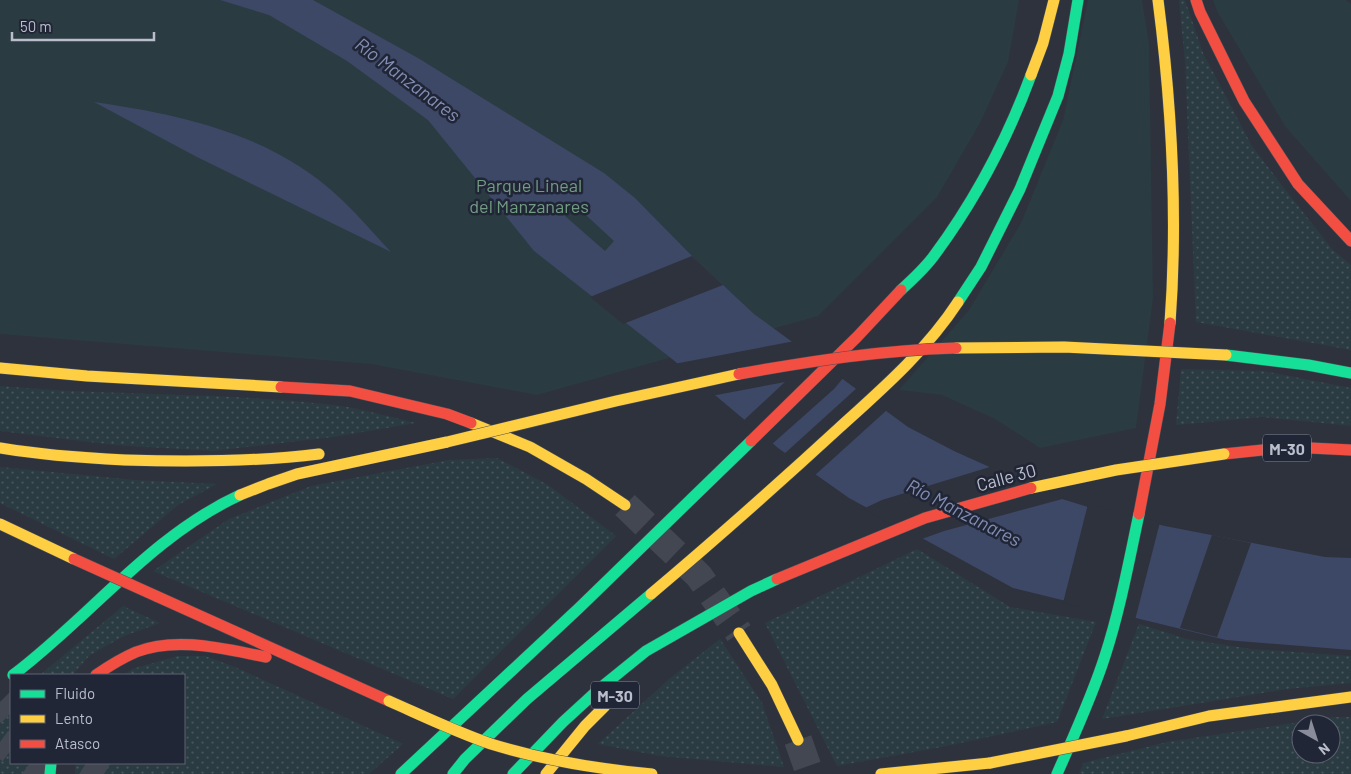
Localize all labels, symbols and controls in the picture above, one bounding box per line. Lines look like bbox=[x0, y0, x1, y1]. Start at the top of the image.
scale bar bbox=[12, 10, 155, 42]
text: 50 m bbox=[20, 17, 52, 35]
water label: Río Manzanares bbox=[351, 32, 465, 126]
park label: Parque Lineal del Manzanares bbox=[469, 174, 589, 217]
road number: M-30 bbox=[1263, 434, 1311, 462]
street label: Calle 30 bbox=[974, 458, 1038, 496]
water label: Río Manzanares bbox=[903, 473, 1025, 551]
legend bbox=[10, 674, 185, 764]
road number: M-30 bbox=[591, 682, 639, 708]
text: Fluido bbox=[55, 684, 95, 702]
text: Lento bbox=[55, 709, 93, 727]
north arrow bbox=[1291, 714, 1341, 764]
text: Atasco bbox=[55, 734, 100, 752]
text: N bbox=[1316, 740, 1333, 759]

